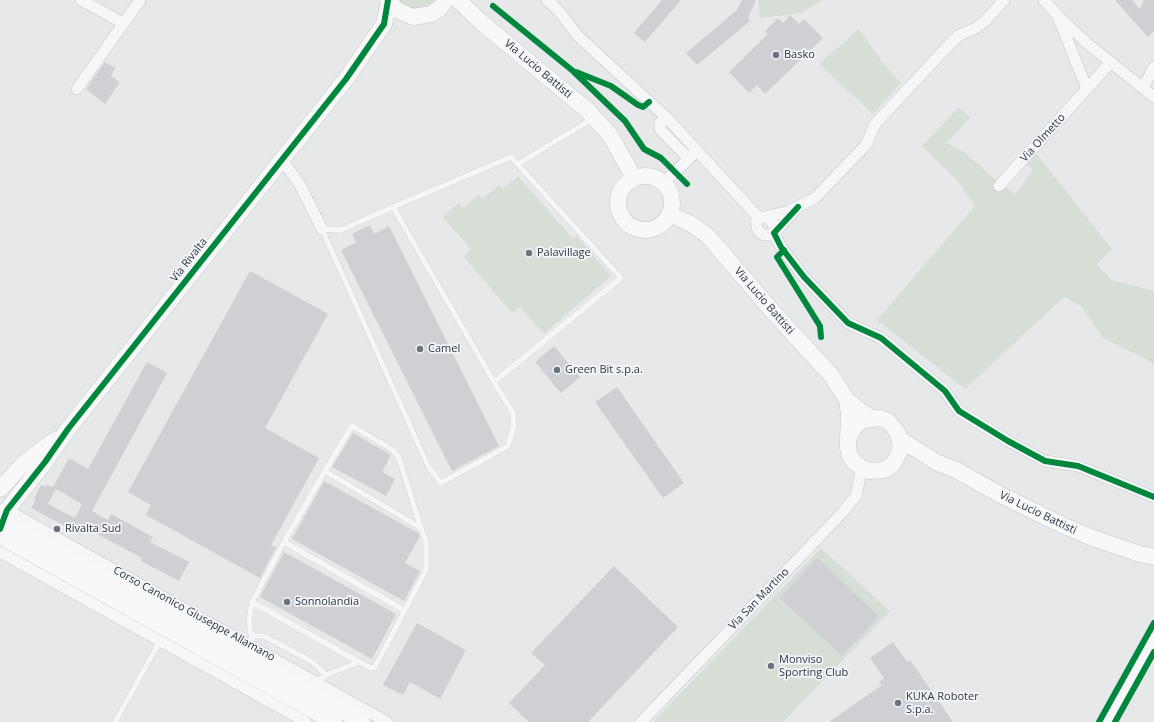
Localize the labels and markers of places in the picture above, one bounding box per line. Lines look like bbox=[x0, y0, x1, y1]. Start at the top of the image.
place label: Basko bbox=[784, 48, 815, 62]
marker: Basko bbox=[771, 50, 781, 60]
place label: Palavillage bbox=[537, 246, 591, 260]
marker: Palavillage bbox=[524, 248, 534, 258]
place label: Camel bbox=[428, 342, 460, 356]
marker: Camel bbox=[415, 344, 425, 354]
place label: Green Bit s.p.a. bbox=[565, 363, 643, 377]
marker: Green Bit s.p.a. bbox=[552, 365, 562, 375]
place label: Rivalta Sud bbox=[65, 522, 121, 536]
marker: Rivalta Sud bbox=[52, 524, 62, 534]
place label: Sonnolandia bbox=[295, 595, 359, 609]
marker: Sonnolandia bbox=[282, 597, 292, 607]
place label: Monviso Sporting Club bbox=[779, 653, 848, 679]
marker: Monviso Sporting Club bbox=[766, 661, 776, 671]
place label: KUKA Roboter S.p.a. bbox=[906, 690, 979, 716]
marker: KUKA Roboter S.p.a. bbox=[893, 698, 903, 708]

